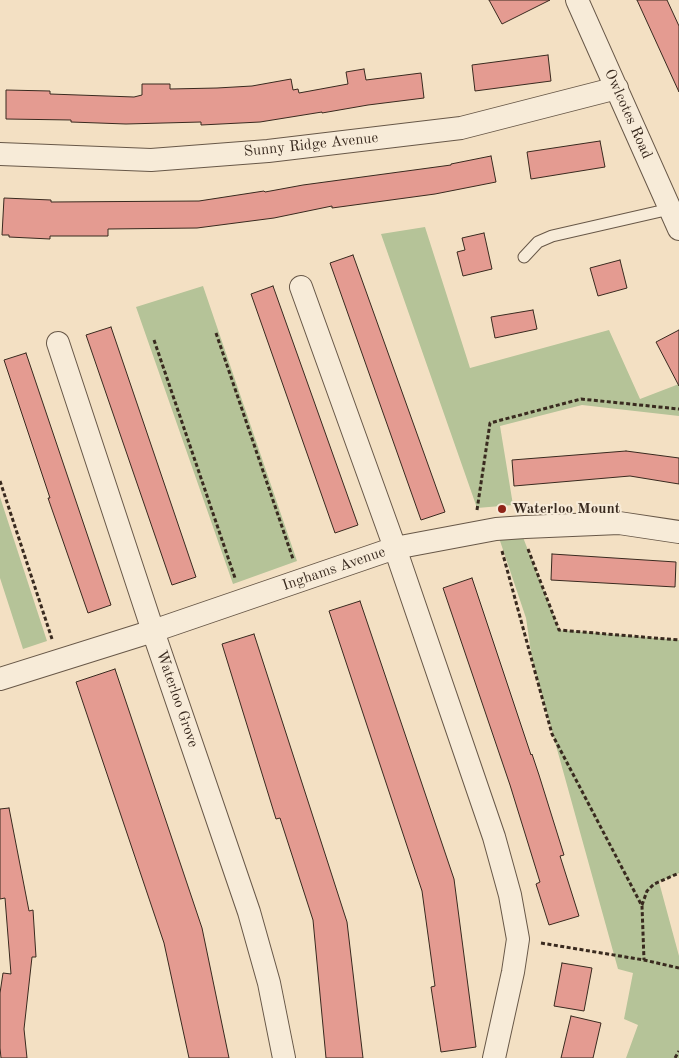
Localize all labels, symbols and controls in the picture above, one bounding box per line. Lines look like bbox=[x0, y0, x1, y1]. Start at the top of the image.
street label: Owlcotes Road bbox=[600, 66, 656, 162]
street label: Sunny Ridge Avenue bbox=[243, 129, 379, 161]
place label: Waterloo Mount bbox=[512, 500, 620, 518]
marker: Waterloo Mount bbox=[496, 503, 508, 515]
street label: Inghams Avenue bbox=[280, 543, 388, 595]
street label: Waterloo Grove bbox=[152, 648, 202, 750]

